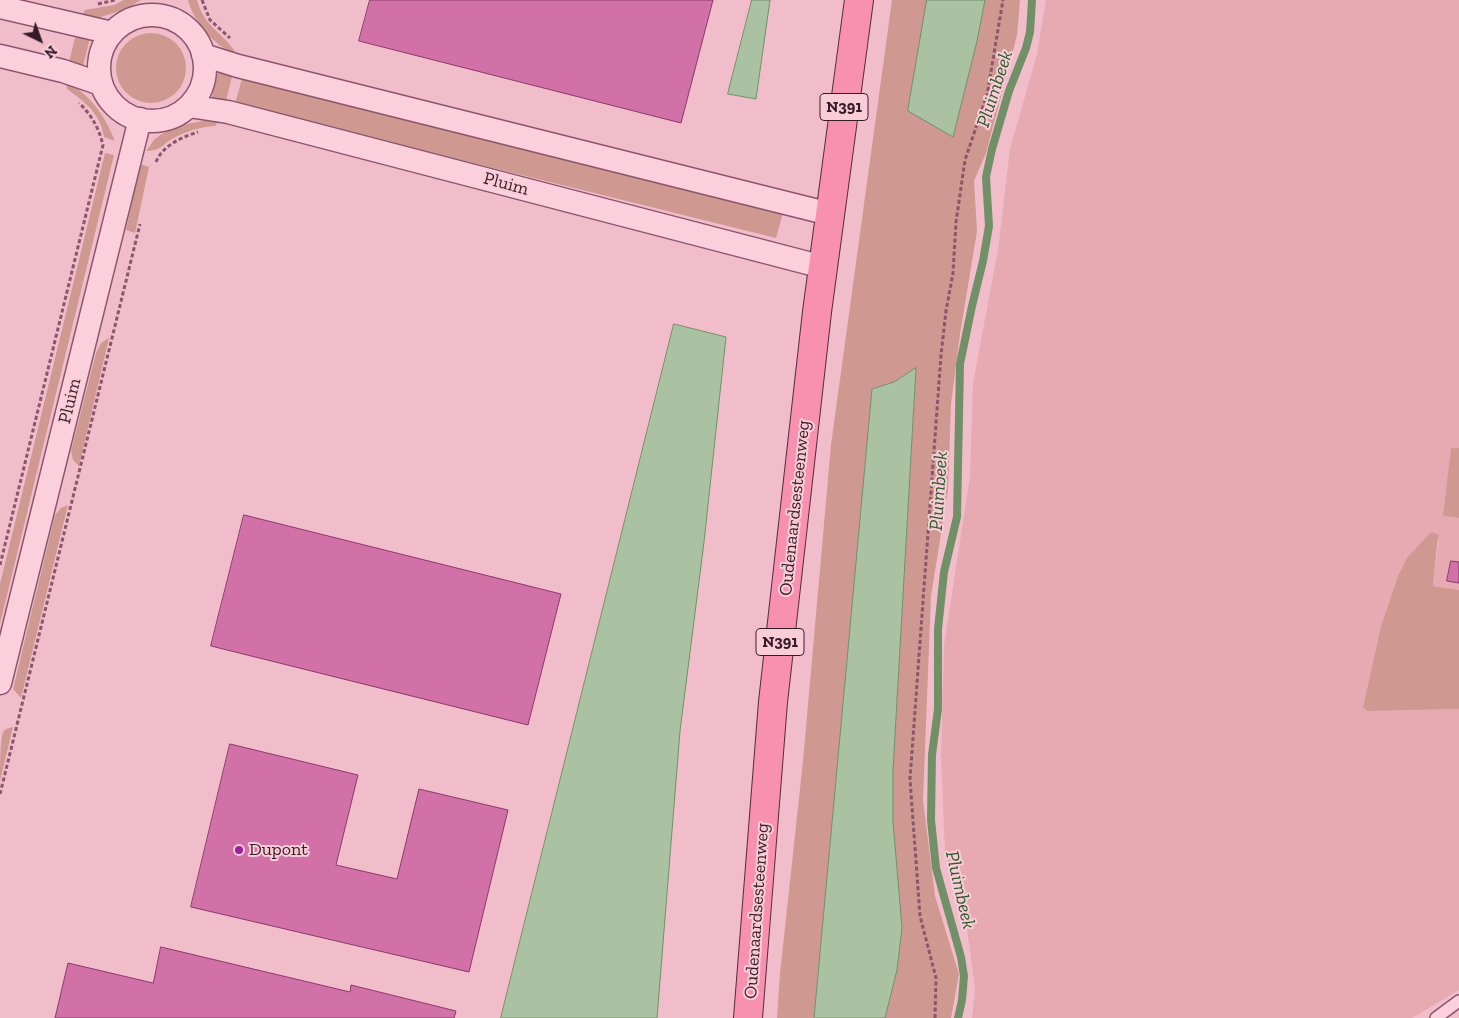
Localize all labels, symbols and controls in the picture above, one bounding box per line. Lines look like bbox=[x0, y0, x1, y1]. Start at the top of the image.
north arrow bbox=[15, 15, 65, 65]
text: N bbox=[41, 42, 60, 61]
water label: Pluimbeek bbox=[972, 48, 1018, 130]
road number: N391 bbox=[820, 94, 868, 120]
street label: Pluim bbox=[481, 168, 531, 200]
street label: Pluim bbox=[54, 376, 86, 426]
street label: Oudenaardsesteenweg bbox=[775, 419, 815, 597]
water label: Pluimbeek bbox=[925, 451, 953, 531]
road number: N391 bbox=[756, 628, 804, 656]
street label: Oudenaardsesteenweg bbox=[740, 822, 774, 1000]
place label: Dupont bbox=[249, 839, 308, 861]
marker: Dupont bbox=[233, 844, 245, 856]
water label: Pluimbeek bbox=[940, 849, 980, 931]

